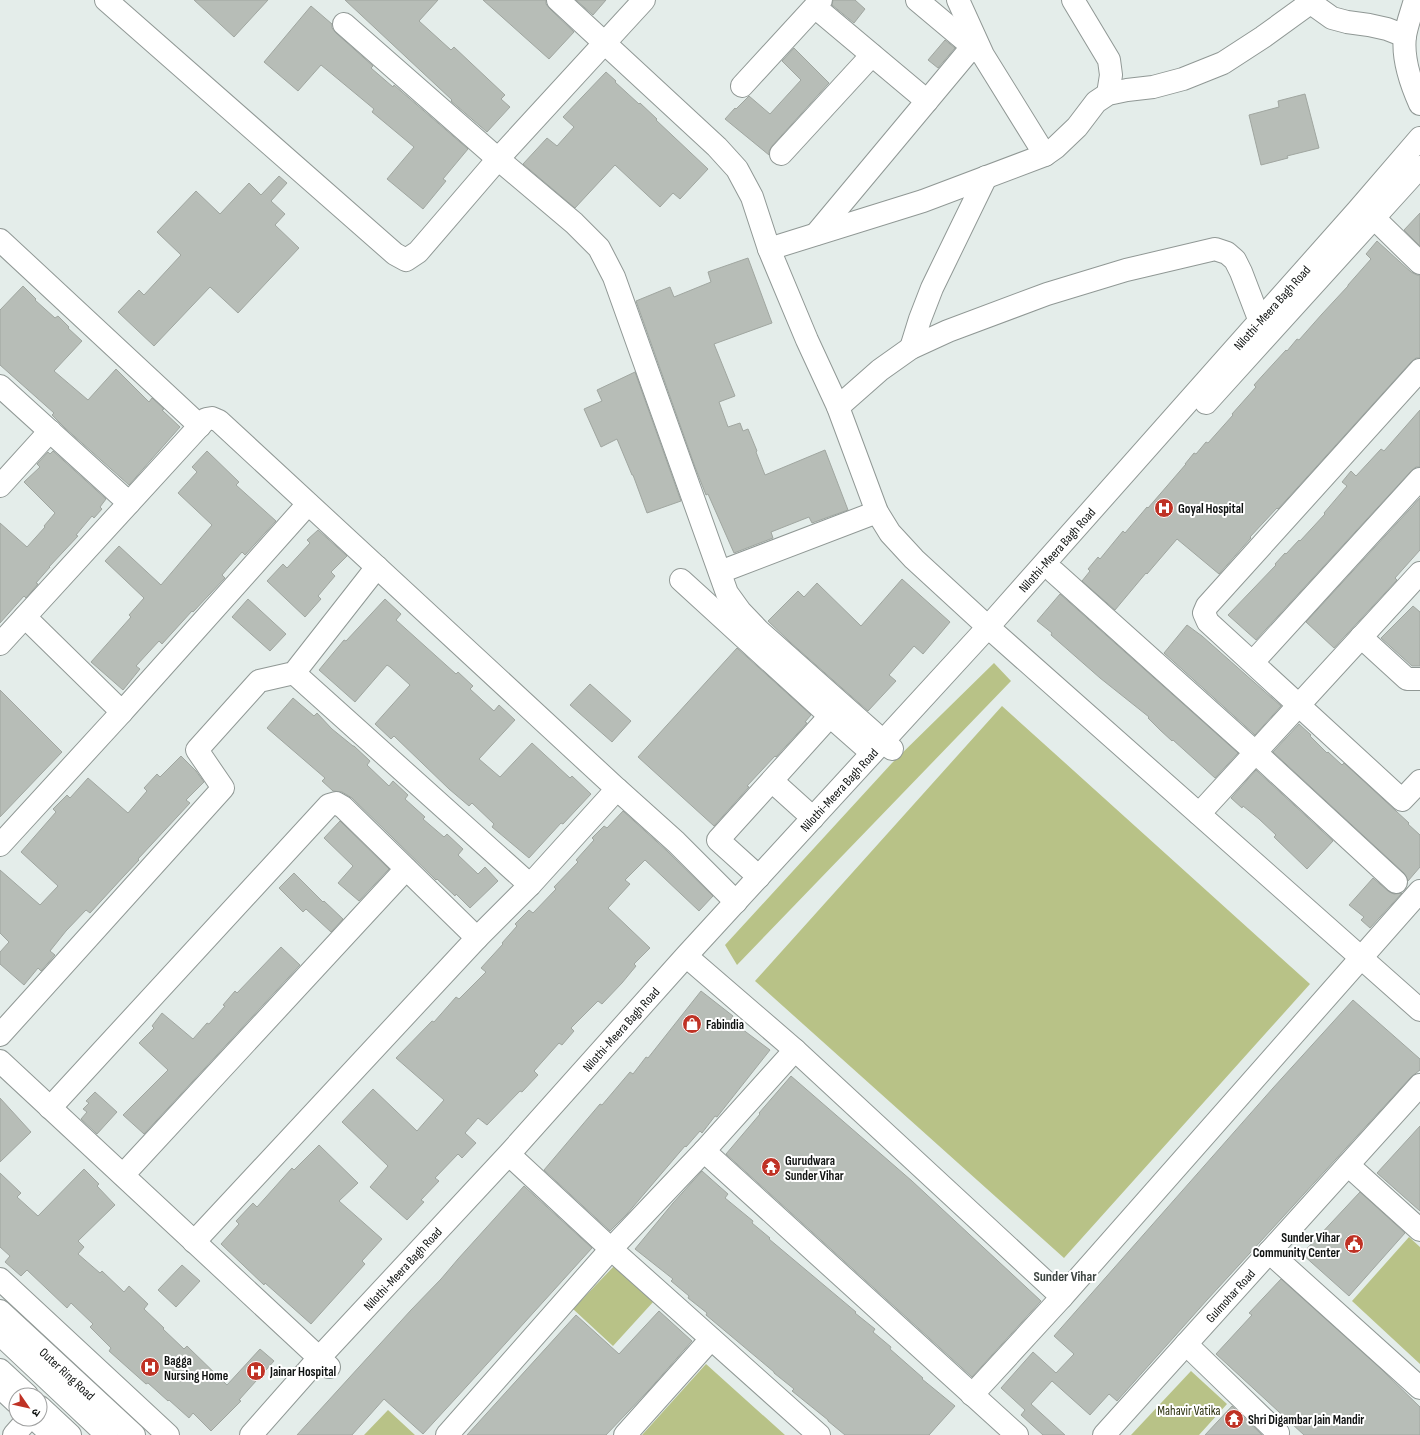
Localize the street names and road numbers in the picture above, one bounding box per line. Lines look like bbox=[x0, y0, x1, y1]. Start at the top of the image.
street label: Nilothi-Meera Bagh Road bbox=[1231, 262, 1314, 354]
street label: Nilothi-Meera Bagh Road bbox=[1016, 505, 1099, 596]
street label: Nilothi-Meera Bagh Road bbox=[797, 745, 882, 835]
street label: Nilothi-Meera Bagh Road bbox=[579, 984, 663, 1075]
street label: Nilothi-Meera Bagh Road bbox=[360, 1224, 446, 1314]
street label: Gulmohar Road bbox=[1203, 1266, 1259, 1326]
street label: Outer Ring Road bbox=[36, 1345, 98, 1404]

